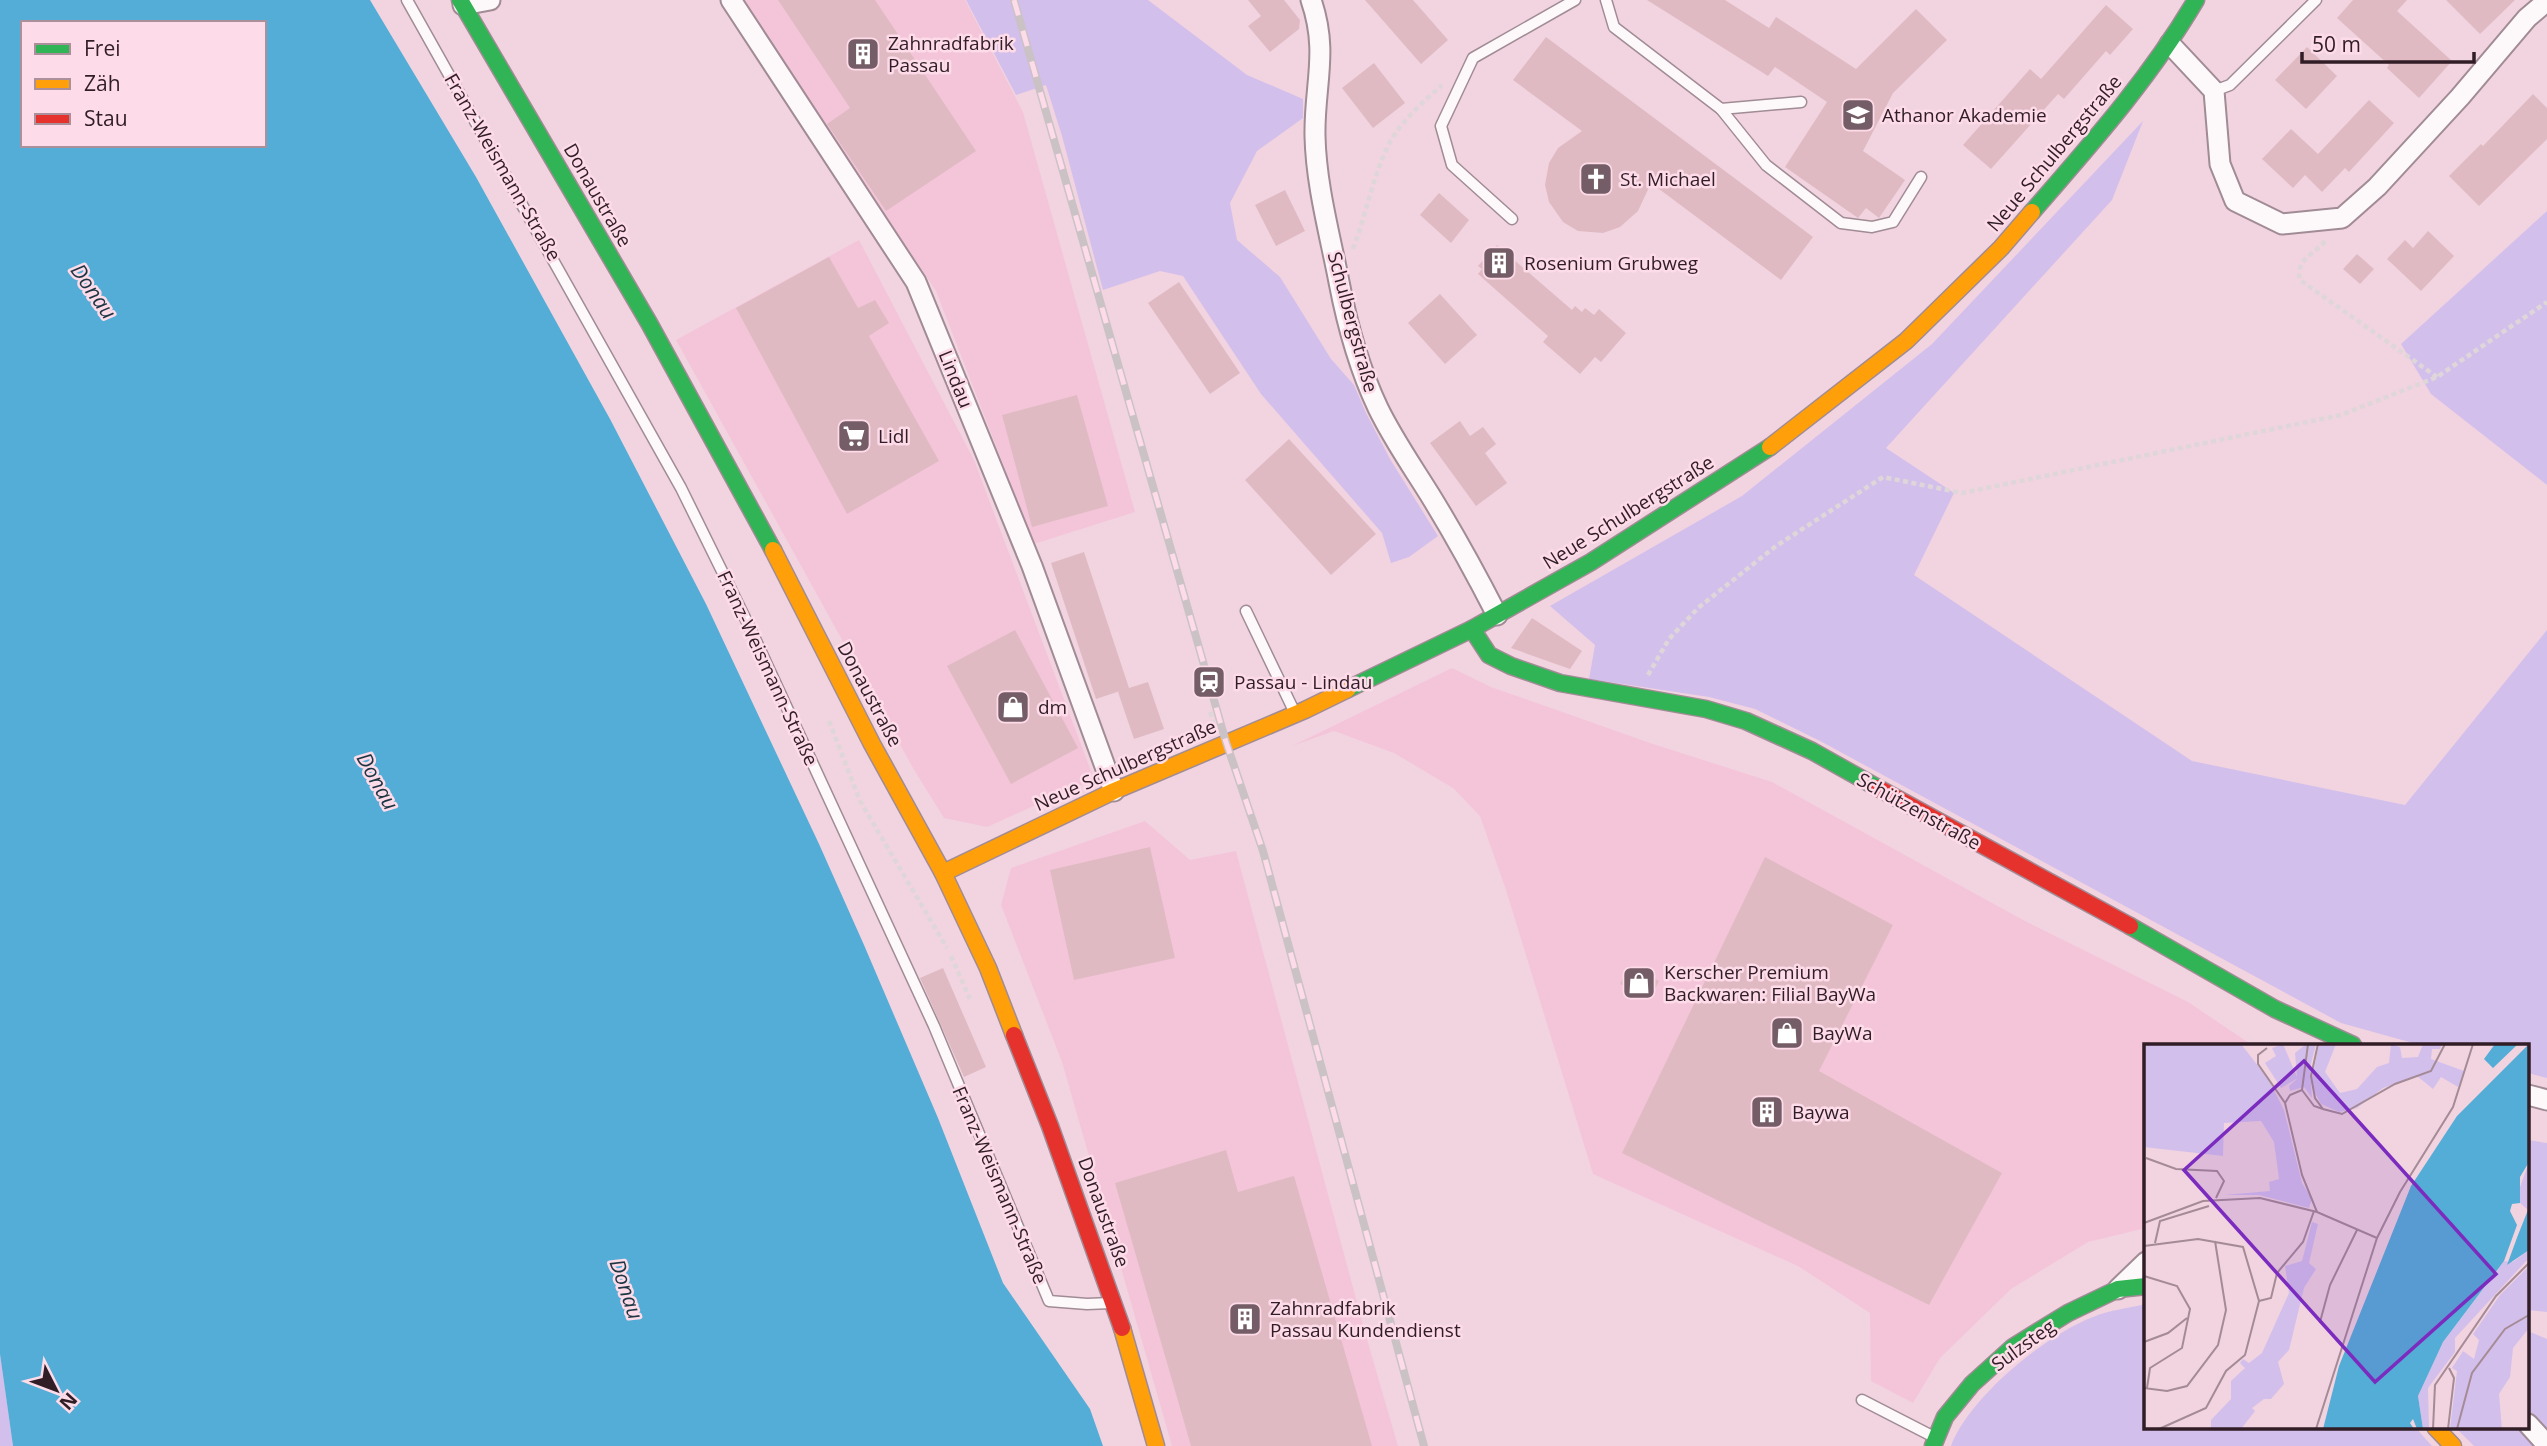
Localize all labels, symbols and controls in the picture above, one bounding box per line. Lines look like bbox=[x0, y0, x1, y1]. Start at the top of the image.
legend bbox=[21, 21, 266, 147]
scale bar bbox=[2302, 21, 2474, 65]
place label: Zahnradfabrik Passau bbox=[888, 30, 1014, 78]
text: 50 m bbox=[2312, 30, 2361, 58]
text: Frei bbox=[84, 34, 121, 62]
building icon: Zahnradfabrik Passau bbox=[844, 35, 882, 73]
text: Zäh bbox=[84, 69, 121, 97]
street label: Franz-Weismann-Straße bbox=[439, 69, 567, 265]
street label: Neue Schulbergstraße bbox=[1981, 69, 2127, 237]
school or university icon: Athanor Akademie bbox=[1839, 96, 1877, 134]
place label: Athanor Akademie bbox=[1882, 102, 2047, 128]
text: Stau bbox=[84, 104, 128, 132]
street label: Donaustraße bbox=[558, 138, 638, 252]
church icon: St. Michael bbox=[1577, 160, 1615, 198]
place label: St. Michael bbox=[1620, 166, 1716, 192]
building icon: Rosenium Grubweg bbox=[1480, 244, 1518, 282]
street label: Schulbergstraße bbox=[1322, 249, 1384, 395]
place label: Rosenium Grubweg bbox=[1524, 250, 1698, 276]
water label: Donau bbox=[65, 258, 123, 324]
street label: Lindau bbox=[933, 346, 979, 412]
supermarket icon: Lidl bbox=[835, 417, 873, 455]
place label: Lidl bbox=[878, 423, 909, 449]
street label: Neue Schulbergstraße bbox=[1538, 449, 1718, 575]
street label: Franz-Weismann-Straße bbox=[711, 566, 825, 770]
street label: Donaustraße bbox=[831, 637, 909, 751]
station icon: Passau - Lindau bbox=[1190, 663, 1228, 701]
place label: Passau - Lindau bbox=[1234, 669, 1373, 695]
shop icon: dm bbox=[994, 688, 1032, 726]
place label: dm bbox=[1038, 694, 1067, 720]
street label: Neue Schulbergstraße bbox=[1030, 713, 1220, 817]
water label: Donau bbox=[351, 747, 405, 815]
street label: Schützenstraße bbox=[1853, 766, 1985, 856]
place label: Kerscher Premium Backwaren: Filial BayWa bbox=[1664, 959, 1876, 1007]
shop icon: Kerscher Premium Backwaren: Filial BayWa bbox=[1620, 964, 1658, 1002]
shop icon: BayWa bbox=[1768, 1014, 1806, 1052]
place label: BayWa bbox=[1812, 1020, 1872, 1046]
inset map bbox=[2144, 1044, 2530, 1428]
street label: Franz-Weismann-Straße bbox=[947, 1082, 1053, 1288]
building icon: Baywa bbox=[1748, 1093, 1786, 1131]
place label: Baywa bbox=[1792, 1099, 1850, 1125]
street label: Donaustraße bbox=[1072, 1153, 1136, 1271]
water label: Donau bbox=[604, 1255, 650, 1323]
place label: Zahnradfabrik Passau Kundendienst bbox=[1270, 1295, 1461, 1343]
building icon: Zahnradfabrik Passau Kundendienst bbox=[1226, 1300, 1264, 1338]
street label: Sulzsteg bbox=[1986, 1313, 2060, 1377]
north arrow bbox=[21, 1355, 91, 1425]
text: N bbox=[54, 1387, 83, 1416]

